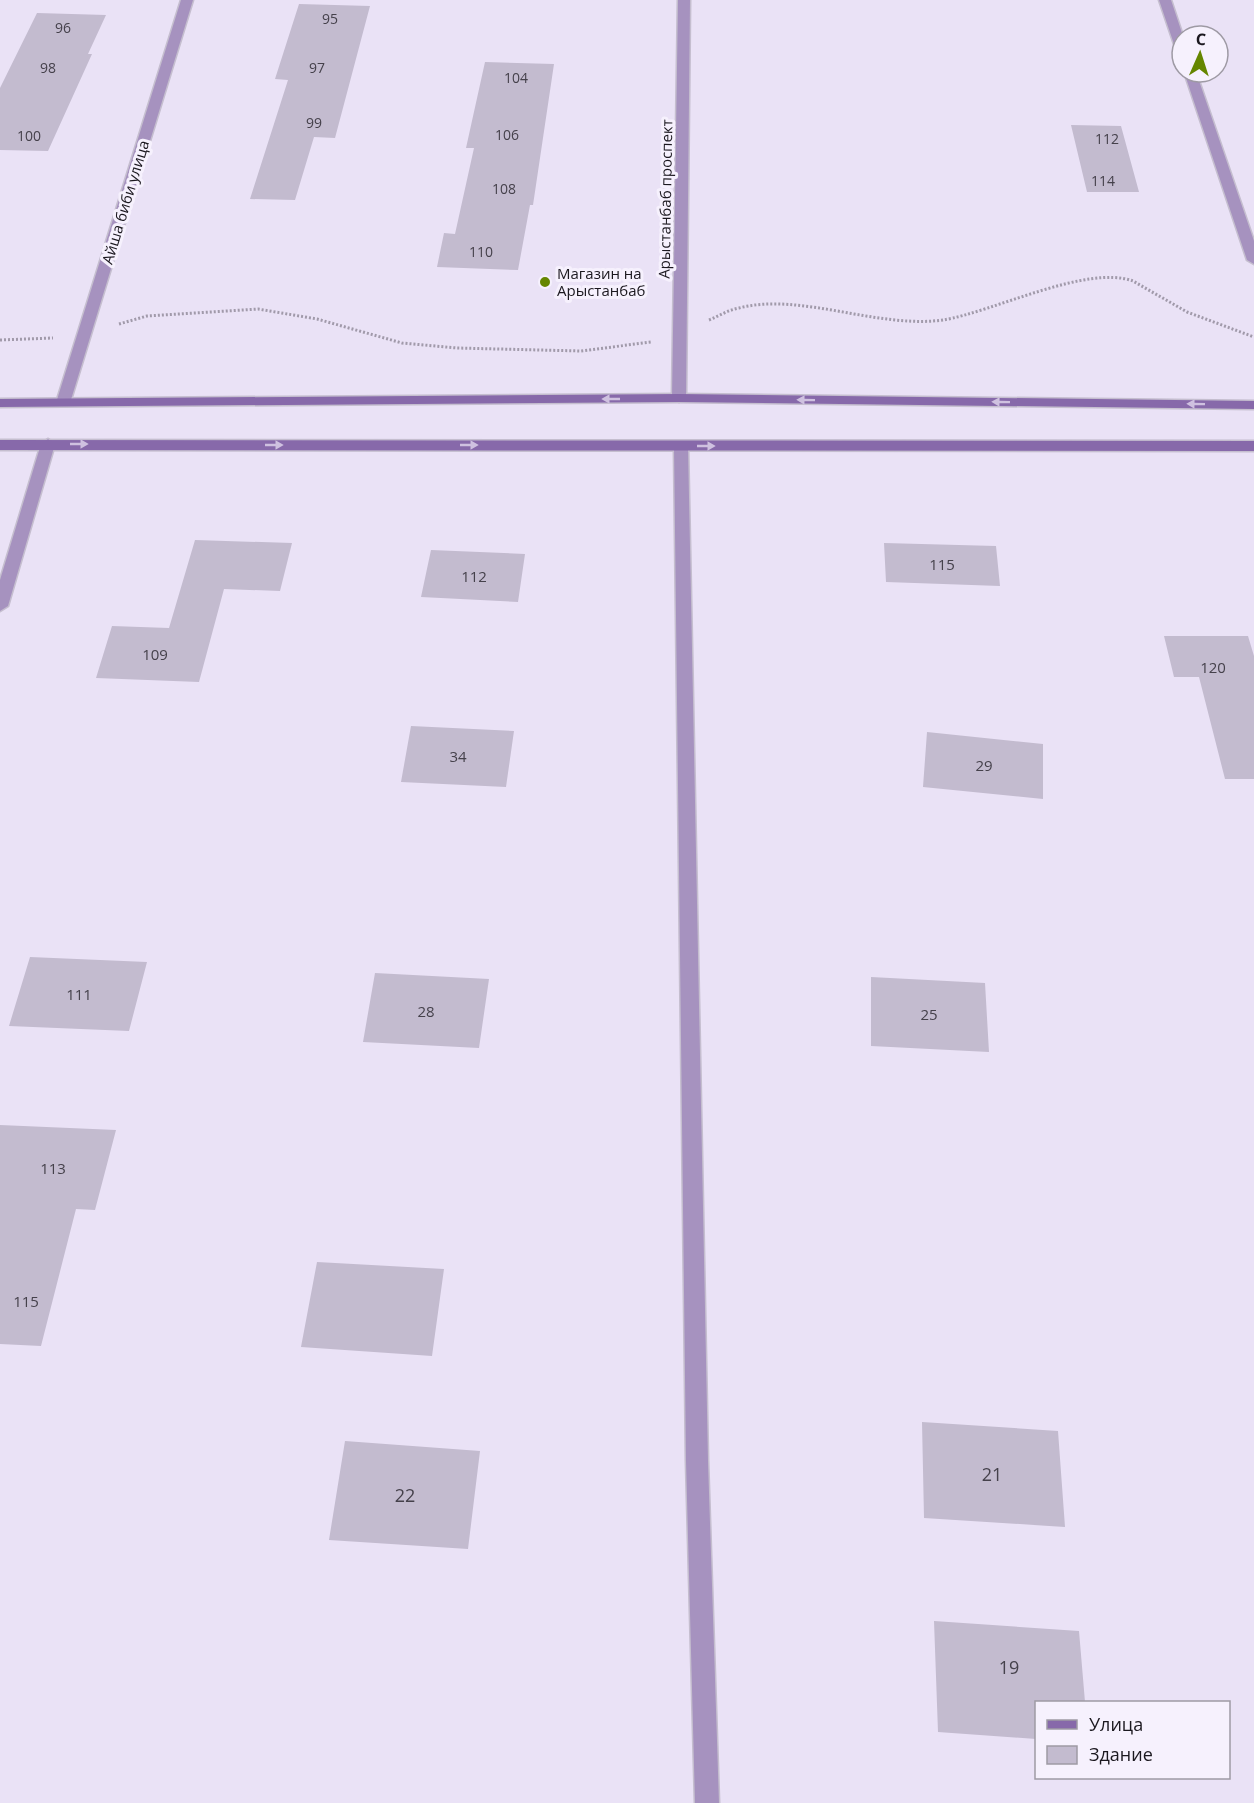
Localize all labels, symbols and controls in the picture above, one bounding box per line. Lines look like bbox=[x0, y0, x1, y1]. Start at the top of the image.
house number: 95 bbox=[322, 9, 338, 28]
house number: 96 bbox=[55, 18, 71, 37]
north arrow bbox=[1170, 24, 1230, 84]
text: С bbox=[1195, 28, 1206, 50]
house number: 98 bbox=[40, 58, 56, 77]
house number: 97 bbox=[309, 58, 325, 77]
house number: 104 bbox=[504, 68, 528, 87]
house number: 99 bbox=[306, 113, 322, 132]
street label: Арыстанбаб проспект bbox=[654, 119, 676, 279]
house number: 106 bbox=[495, 125, 519, 144]
house number: 100 bbox=[17, 126, 41, 145]
house number: 112 bbox=[1095, 129, 1119, 148]
street label: Айша биби улица bbox=[97, 137, 153, 267]
house number: 114 bbox=[1091, 171, 1115, 190]
house number: 108 bbox=[492, 179, 516, 198]
house number: 110 bbox=[469, 242, 493, 261]
place label: Магазин на Арыстанбаб bbox=[557, 263, 646, 300]
marker: Магазин на Арыстанбаб bbox=[538, 275, 552, 289]
one-way arrow bbox=[601, 394, 620, 404]
one-way arrow bbox=[796, 395, 815, 405]
one-way arrow bbox=[991, 397, 1010, 407]
one-way arrow bbox=[1186, 399, 1205, 409]
one-way arrow bbox=[70, 439, 89, 449]
one-way arrow bbox=[265, 440, 284, 450]
one-way arrow bbox=[460, 440, 479, 450]
one-way arrow bbox=[697, 441, 716, 451]
house number: 115 bbox=[929, 554, 955, 574]
house number: 112 bbox=[461, 566, 487, 586]
house number: 109 bbox=[142, 644, 168, 664]
house number: 120 bbox=[1200, 657, 1226, 677]
house number: 34 bbox=[449, 746, 467, 766]
house number: 29 bbox=[975, 755, 993, 775]
house number: 111 bbox=[66, 984, 92, 1004]
house number: 28 bbox=[417, 1001, 435, 1021]
house number: 25 bbox=[920, 1004, 938, 1024]
house number: 113 bbox=[40, 1158, 66, 1178]
house number: 115 bbox=[13, 1291, 39, 1311]
house number: 21 bbox=[982, 1462, 1002, 1486]
house number: 22 bbox=[395, 1483, 415, 1507]
house number: 19 bbox=[999, 1655, 1019, 1679]
legend bbox=[1035, 1701, 1230, 1779]
text: Улица bbox=[1089, 1712, 1143, 1736]
text: Здание bbox=[1089, 1742, 1153, 1766]

